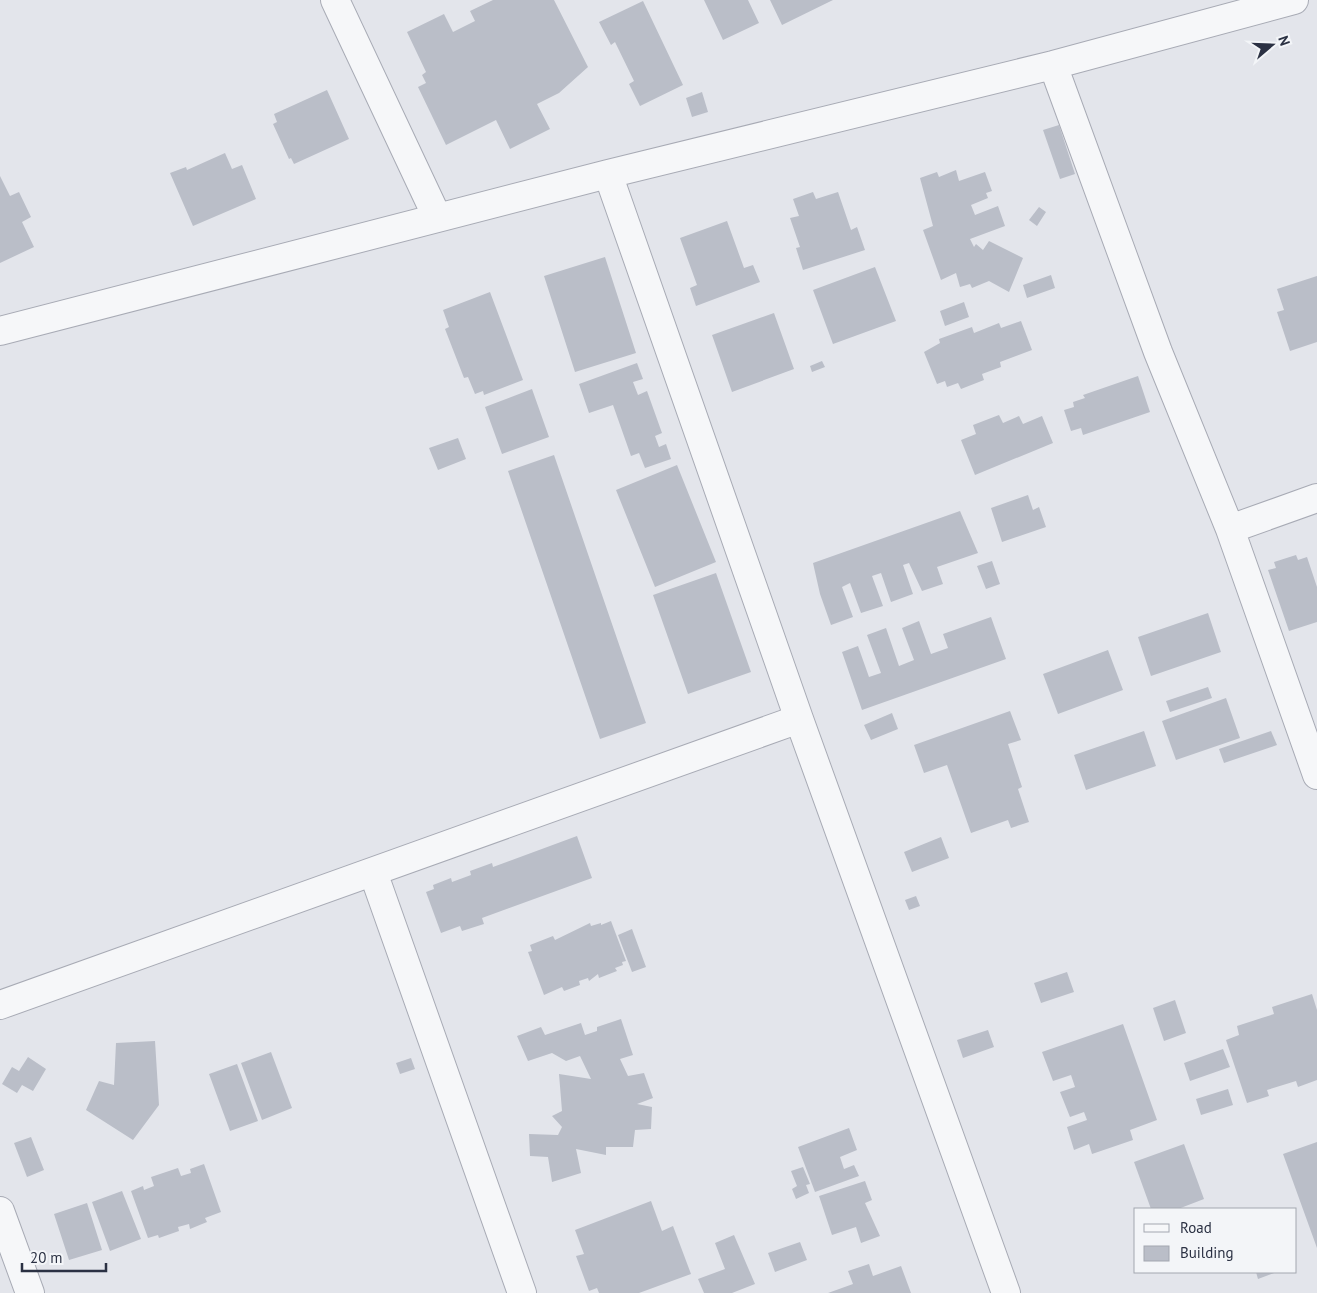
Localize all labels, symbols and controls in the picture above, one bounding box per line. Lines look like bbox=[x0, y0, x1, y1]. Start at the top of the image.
north arrow bbox=[1247, 20, 1297, 70]
text: N bbox=[1274, 33, 1294, 48]
legend bbox=[1134, 1208, 1297, 1273]
text: Road bbox=[1180, 1218, 1212, 1237]
scale bar bbox=[22, 1240, 106, 1272]
text: Building bbox=[1180, 1243, 1234, 1262]
text: 20 m bbox=[30, 1248, 63, 1267]

